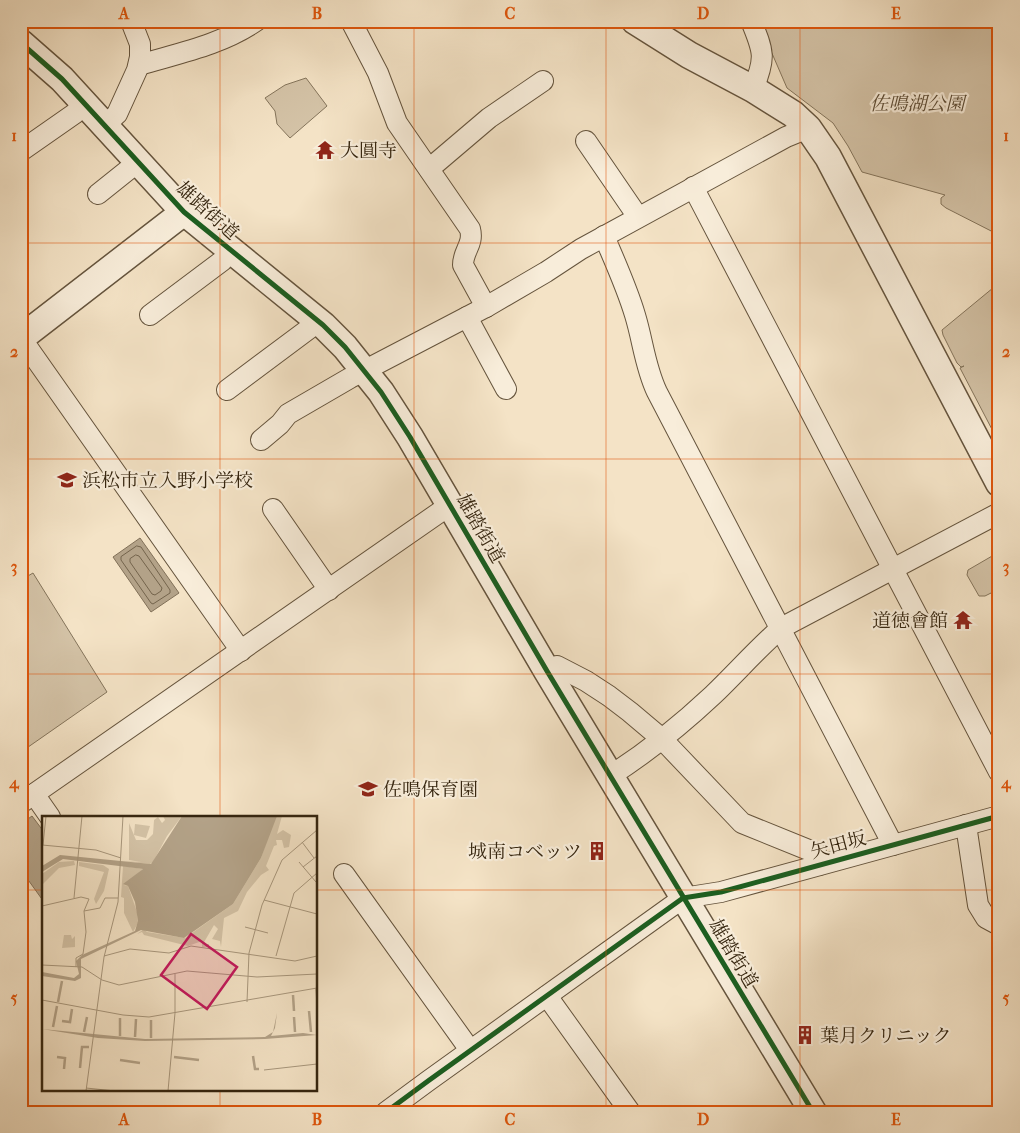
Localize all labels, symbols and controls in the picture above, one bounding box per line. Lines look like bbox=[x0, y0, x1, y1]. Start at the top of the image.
text: A bbox=[118, 4, 130, 23]
text: B bbox=[312, 4, 322, 23]
text: C bbox=[505, 4, 516, 23]
text: D bbox=[697, 4, 709, 23]
text: E bbox=[891, 4, 901, 23]
park label: 佐鳴湖公園 bbox=[869, 93, 967, 115]
text: 1 bbox=[11, 126, 17, 145]
text: 1 bbox=[1003, 126, 1009, 145]
temple icon: 大圓寺 bbox=[314, 139, 336, 161]
place label: 大圓寺 bbox=[340, 140, 397, 162]
street label: 雄踏街道 bbox=[172, 177, 243, 244]
text: 2 bbox=[10, 342, 18, 361]
text: 2 bbox=[1002, 342, 1010, 361]
school or university icon: 浜松市立入野小学校 bbox=[56, 469, 78, 491]
place label: 浜松市立入野小学校 bbox=[82, 470, 253, 492]
street label: 雄踏街道 bbox=[452, 490, 509, 567]
text: 3 bbox=[11, 557, 17, 577]
text: 3 bbox=[1003, 557, 1009, 577]
temple icon: 道徳會館 bbox=[952, 609, 974, 631]
place label: 道徳會館 bbox=[872, 610, 948, 632]
text: 4 bbox=[8, 773, 20, 793]
text: 4 bbox=[1000, 773, 1012, 793]
school or university icon: 佐鳴保育園 bbox=[357, 778, 379, 800]
place label: 佐鳴保育園 bbox=[383, 779, 478, 801]
inset map bbox=[42, 816, 318, 1090]
street label: 矢田坂 bbox=[808, 827, 869, 863]
building icon: 城南コベッツ bbox=[586, 840, 608, 862]
place label: 城南コベッツ bbox=[468, 841, 582, 863]
street label: 雄踏街道 bbox=[704, 915, 762, 992]
text: 5 bbox=[11, 988, 18, 1007]
text: 5 bbox=[1003, 988, 1010, 1007]
building icon: 葉月クリニック bbox=[794, 1024, 816, 1046]
place label: 葉月クリニック bbox=[820, 1025, 952, 1047]
text: A bbox=[118, 1110, 130, 1129]
text: B bbox=[312, 1110, 322, 1129]
text: C bbox=[505, 1110, 516, 1129]
text: D bbox=[697, 1110, 709, 1129]
text: E bbox=[891, 1110, 901, 1129]

